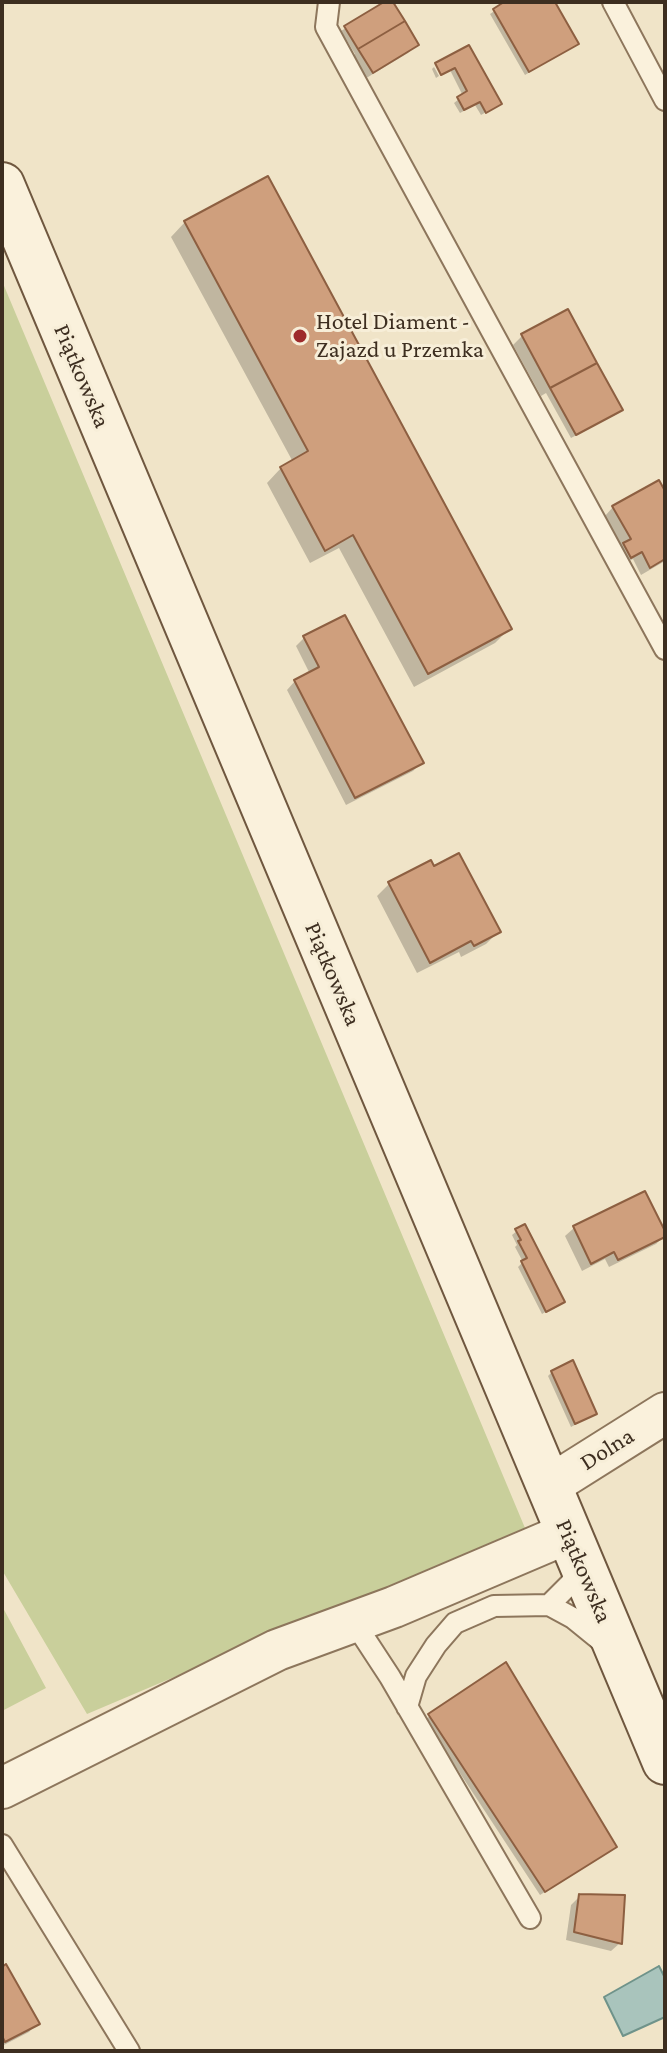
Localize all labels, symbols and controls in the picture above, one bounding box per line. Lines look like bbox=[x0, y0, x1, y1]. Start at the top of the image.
place label: Hotel Diament - Zajazd u Przemka bbox=[316, 308, 484, 364]
street label: Piątkowska bbox=[47, 320, 117, 432]
marker: Hotel Diament - Zajazd u Przemka bbox=[291, 327, 309, 345]
street label: Piątkowska bbox=[298, 918, 368, 1030]
street label: Dolna bbox=[575, 1421, 639, 1477]
street label: Piątkowska bbox=[549, 1515, 619, 1627]

